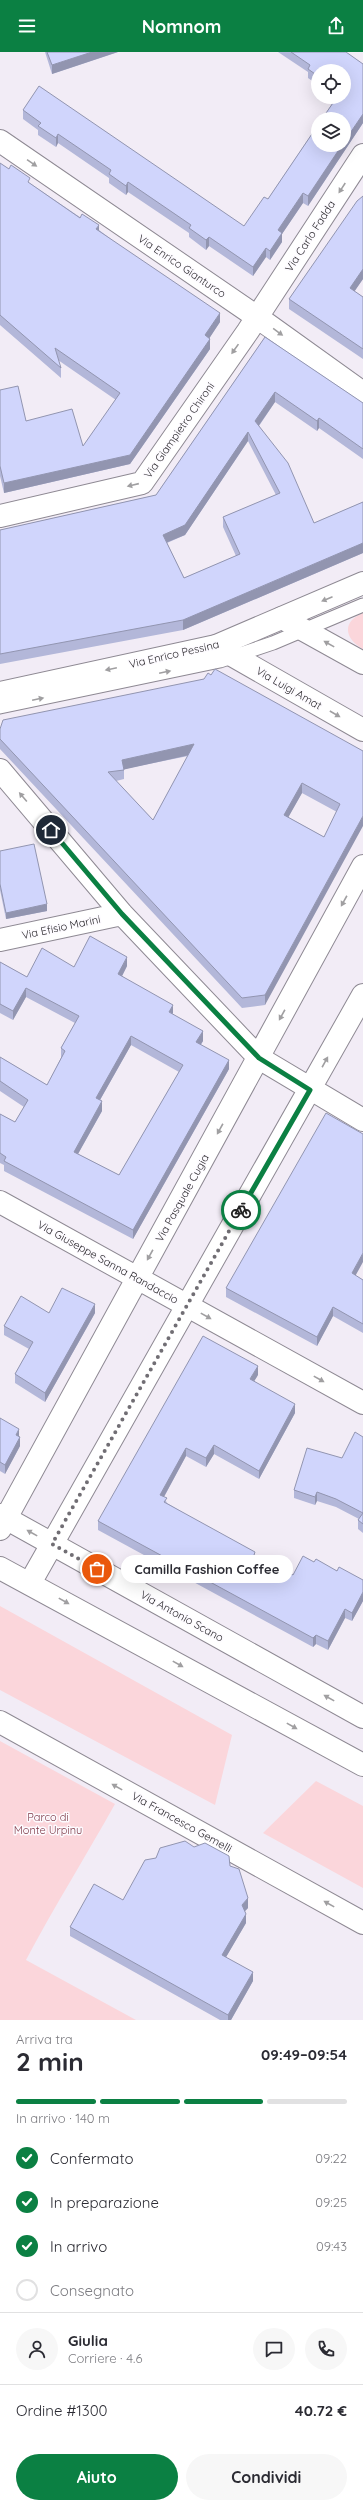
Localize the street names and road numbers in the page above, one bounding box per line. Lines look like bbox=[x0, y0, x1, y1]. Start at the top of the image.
street label: Via Carlo Fadda bbox=[282, 198, 338, 274]
street label: Via Enrico Gianturco bbox=[135, 231, 229, 301]
street label: Via Giampietro Chironi bbox=[141, 379, 217, 481]
street label: Via Enrico Pessina bbox=[127, 637, 221, 671]
street label: Via Luigi Amat bbox=[254, 664, 325, 713]
street label: Via Efisio Marini bbox=[20, 912, 102, 942]
street label: Via Pasquale Cugia bbox=[152, 1152, 212, 1244]
street label: Via Giuseppe Sanna Randaccio bbox=[35, 1217, 181, 1307]
street label: Via Antonio Scano bbox=[138, 1587, 226, 1645]
street label: Via Francesco Gemelli bbox=[129, 1789, 235, 1855]

